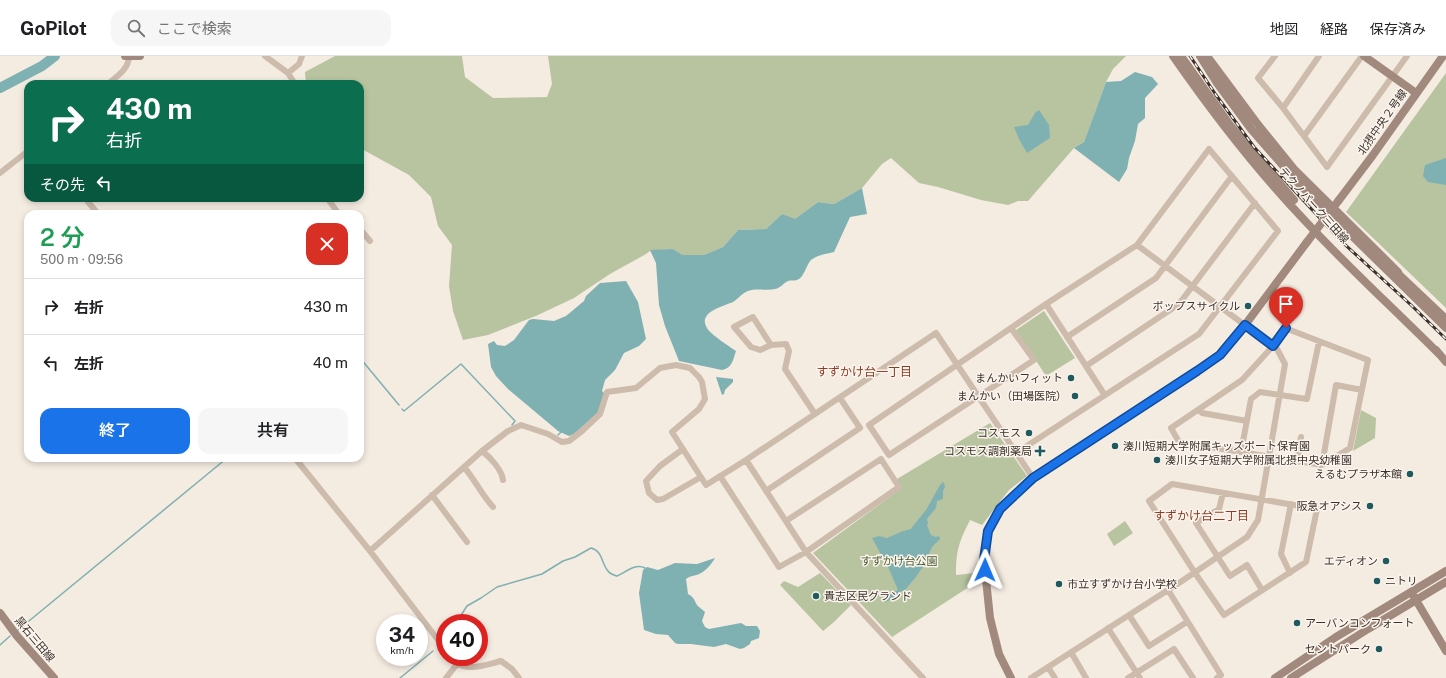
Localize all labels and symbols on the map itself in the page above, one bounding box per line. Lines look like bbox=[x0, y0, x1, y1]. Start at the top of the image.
street label: 北摂中央２号線 bbox=[1355, 87, 1409, 157]
street label: テクノパーク三田線 bbox=[1277, 164, 1351, 246]
pin bbox=[1269, 287, 1303, 328]
place label: ポップスサイクル bbox=[1153, 300, 1240, 312]
marker: ポップスサイクル bbox=[1243, 301, 1253, 311]
district label: すずかけ台一丁目 bbox=[816, 365, 912, 379]
place label: まんかいフィット bbox=[975, 372, 1063, 384]
marker: まんかいフィット bbox=[1066, 373, 1076, 383]
place label: まんかい（田場医院） bbox=[957, 390, 1067, 402]
marker: まんかい（田場医院） bbox=[1070, 391, 1080, 401]
place label: コスモス bbox=[977, 427, 1021, 439]
marker: コスモス bbox=[1024, 428, 1034, 438]
place label: 湊川短期大学附属キッズポート保育園 bbox=[1123, 440, 1310, 452]
marker: 湊川短期大学附属キッズポート保育園 bbox=[1110, 441, 1120, 451]
place label: コスモス調剤薬局 bbox=[944, 445, 1032, 457]
marker: コスモス調剤薬局 bbox=[1035, 446, 1045, 456]
place label: 湊川女子短期大学附属北摂中央幼稚園 bbox=[1165, 454, 1352, 466]
marker: 湊川女子短期大学附属北摂中央幼稚園 bbox=[1152, 455, 1162, 465]
place label: えるむプラザ本館 bbox=[1314, 468, 1402, 480]
marker: えるむプラザ本館 bbox=[1405, 469, 1415, 479]
place label: 阪急オアシス bbox=[1296, 500, 1362, 512]
marker: 阪急オアシス bbox=[1365, 501, 1375, 511]
district label: すずかけ台二丁目 bbox=[1153, 509, 1249, 523]
position arrow bbox=[964, 549, 1006, 591]
park label: すずかけ台公園 bbox=[861, 555, 938, 567]
place label: エディオン bbox=[1324, 555, 1378, 567]
marker: エディオン bbox=[1381, 556, 1391, 566]
place label: ニトリ bbox=[1385, 575, 1418, 587]
marker: ニトリ bbox=[1372, 576, 1382, 586]
place label: 市立すずかけ台小学校 bbox=[1067, 578, 1177, 590]
marker: 市立すずかけ台小学校 bbox=[1054, 579, 1064, 589]
place label: 貴志区民グランド bbox=[824, 590, 912, 602]
marker: 貴志区民グランド bbox=[811, 591, 821, 601]
street label: 黒石三田線 bbox=[13, 614, 57, 664]
speed limit sign: 40 bbox=[436, 614, 488, 666]
place label: アーバンコンフォート bbox=[1305, 617, 1414, 629]
marker: アーバンコンフォート bbox=[1292, 618, 1302, 628]
place label: セントパーク bbox=[1305, 643, 1371, 655]
marker: セントパーク bbox=[1374, 644, 1384, 654]

